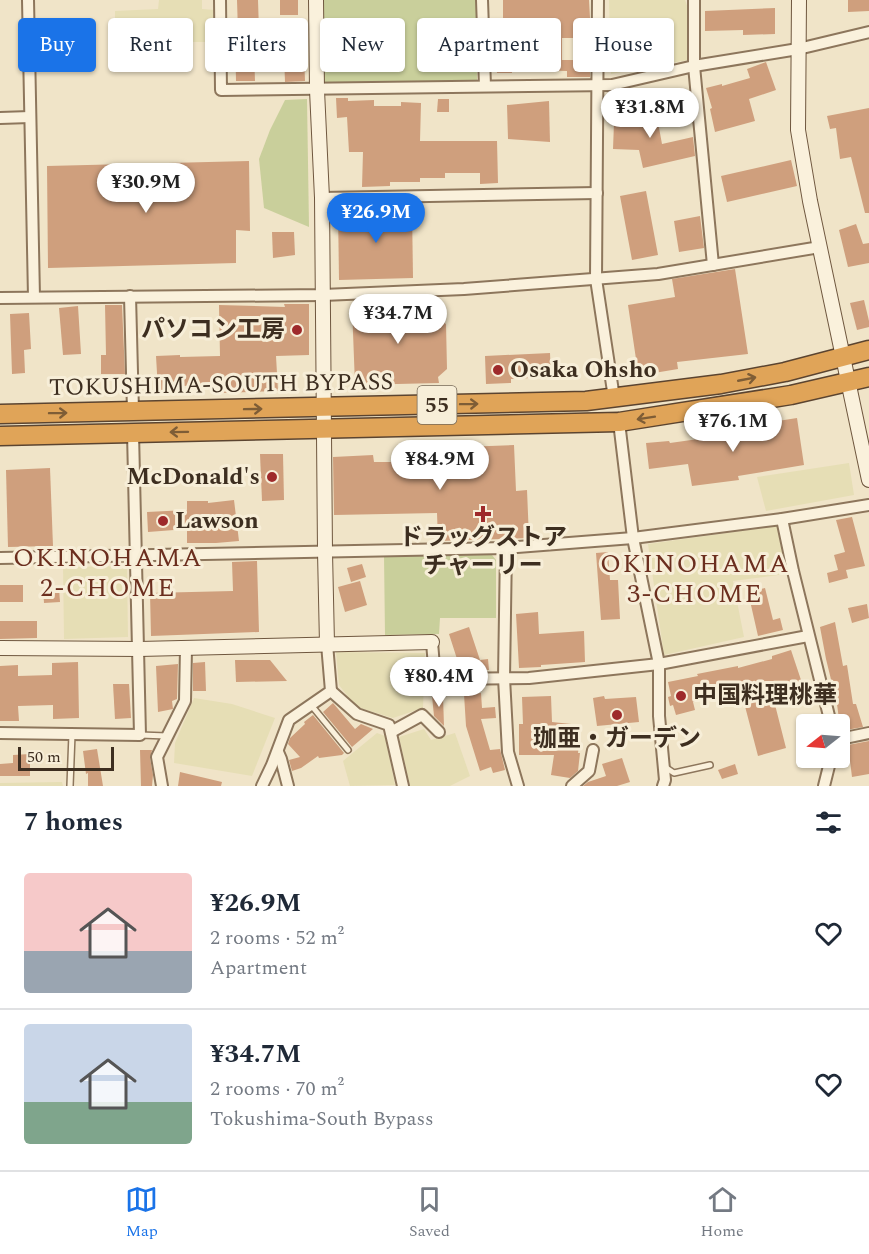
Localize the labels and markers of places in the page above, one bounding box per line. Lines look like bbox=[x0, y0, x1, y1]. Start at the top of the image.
pin: ¥31.8M bbox=[601, 88, 699, 139]
pin: ¥30.9M bbox=[97, 163, 195, 214]
pin: ¥26.9M bbox=[327, 193, 425, 244]
pin: ¥34.7M bbox=[349, 294, 447, 345]
place label: パソコン工房 bbox=[141, 312, 285, 348]
marker: パソコン工房 bbox=[290, 323, 304, 337]
place label: Osaka Ohsho bbox=[510, 352, 657, 388]
marker: Osaka Ohsho bbox=[491, 363, 505, 377]
pin: ¥76.1M bbox=[684, 402, 782, 453]
pin: ¥84.9M bbox=[391, 440, 489, 491]
place label: McDonald's bbox=[127, 459, 260, 495]
marker: McDonald's bbox=[265, 470, 279, 484]
place label: Lawson bbox=[175, 503, 259, 539]
marker: ドラッグストア チャーリー bbox=[476, 507, 490, 521]
marker: Lawson bbox=[156, 514, 170, 528]
place label: ドラッグストア チャーリー bbox=[399, 520, 567, 584]
pin: ¥80.4M bbox=[390, 657, 488, 708]
place label: 中国料理桃華 bbox=[693, 678, 837, 714]
marker: 中国料理桃華 bbox=[674, 689, 688, 703]
marker: 珈亜・ガーデン bbox=[610, 708, 624, 722]
place label: 珈亜・ガーデン bbox=[533, 721, 701, 757]

